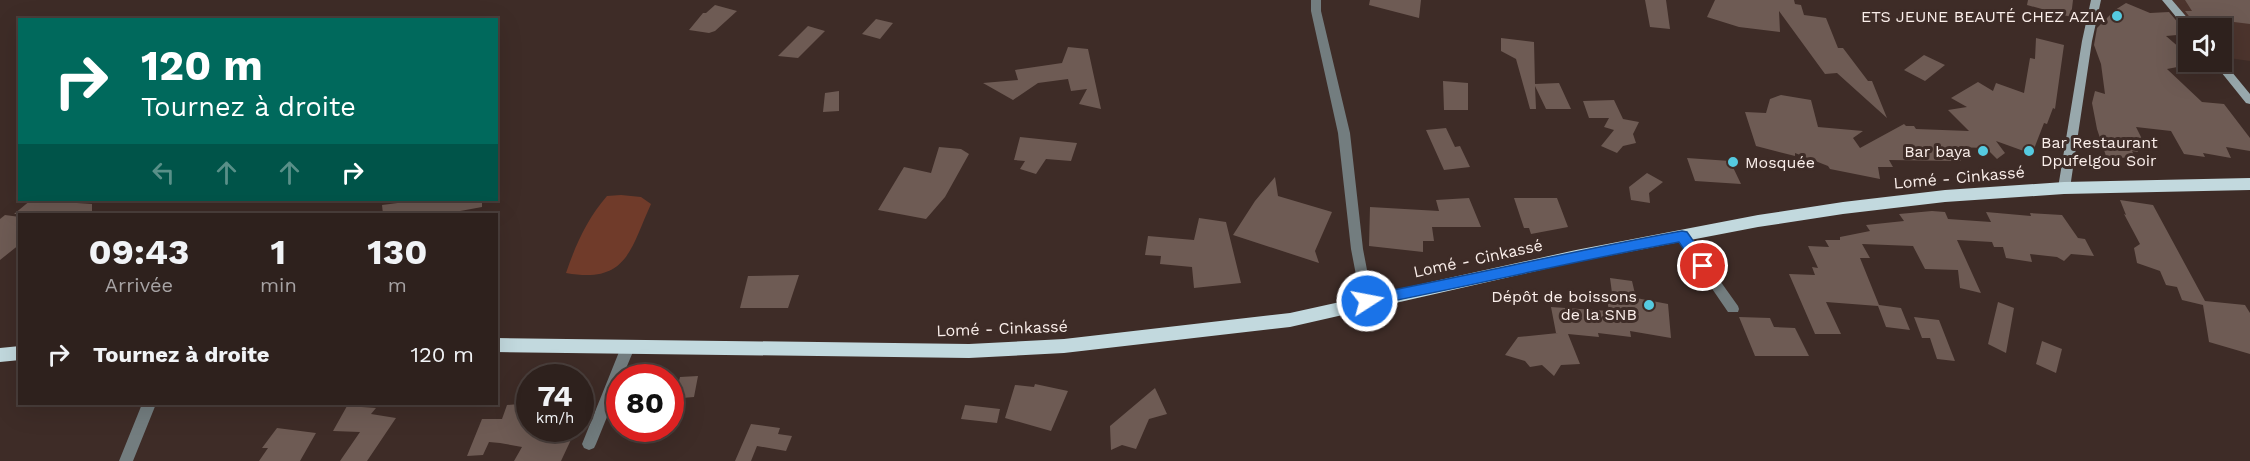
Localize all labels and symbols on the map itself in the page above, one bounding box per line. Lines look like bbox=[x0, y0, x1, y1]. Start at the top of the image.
place label: ETS JEUNE BEAUTÉ CHEZ AZIA bbox=[1861, 7, 2105, 26]
marker: ETS JEUNE BEAUTÉ CHEZ AZIA bbox=[2110, 9, 2124, 23]
place label: Bar Restaurant Dpufelgou Soir bbox=[2041, 133, 2158, 170]
place label: Bar baya bbox=[1904, 142, 1971, 161]
marker: Bar baya bbox=[1976, 144, 1990, 158]
marker: Bar Restaurant Dpufelgou Soir bbox=[2022, 144, 2036, 158]
place label: Mosquée bbox=[1745, 153, 1815, 172]
marker: Mosquée bbox=[1726, 155, 1740, 169]
street label: Lomé - Cinkassé bbox=[1893, 162, 2025, 193]
street label: Lomé - Cinkassé bbox=[1412, 236, 1544, 281]
pin bbox=[1677, 240, 1728, 291]
position arrow bbox=[1335, 269, 1399, 333]
place label: Dépôt de boissons de la SNB bbox=[1491, 287, 1637, 324]
marker: Dépôt de boissons de la SNB bbox=[1642, 298, 1656, 312]
street label: Lomé - Cinkassé bbox=[936, 317, 1068, 340]
speed limit sign: 80 bbox=[606, 364, 684, 442]

